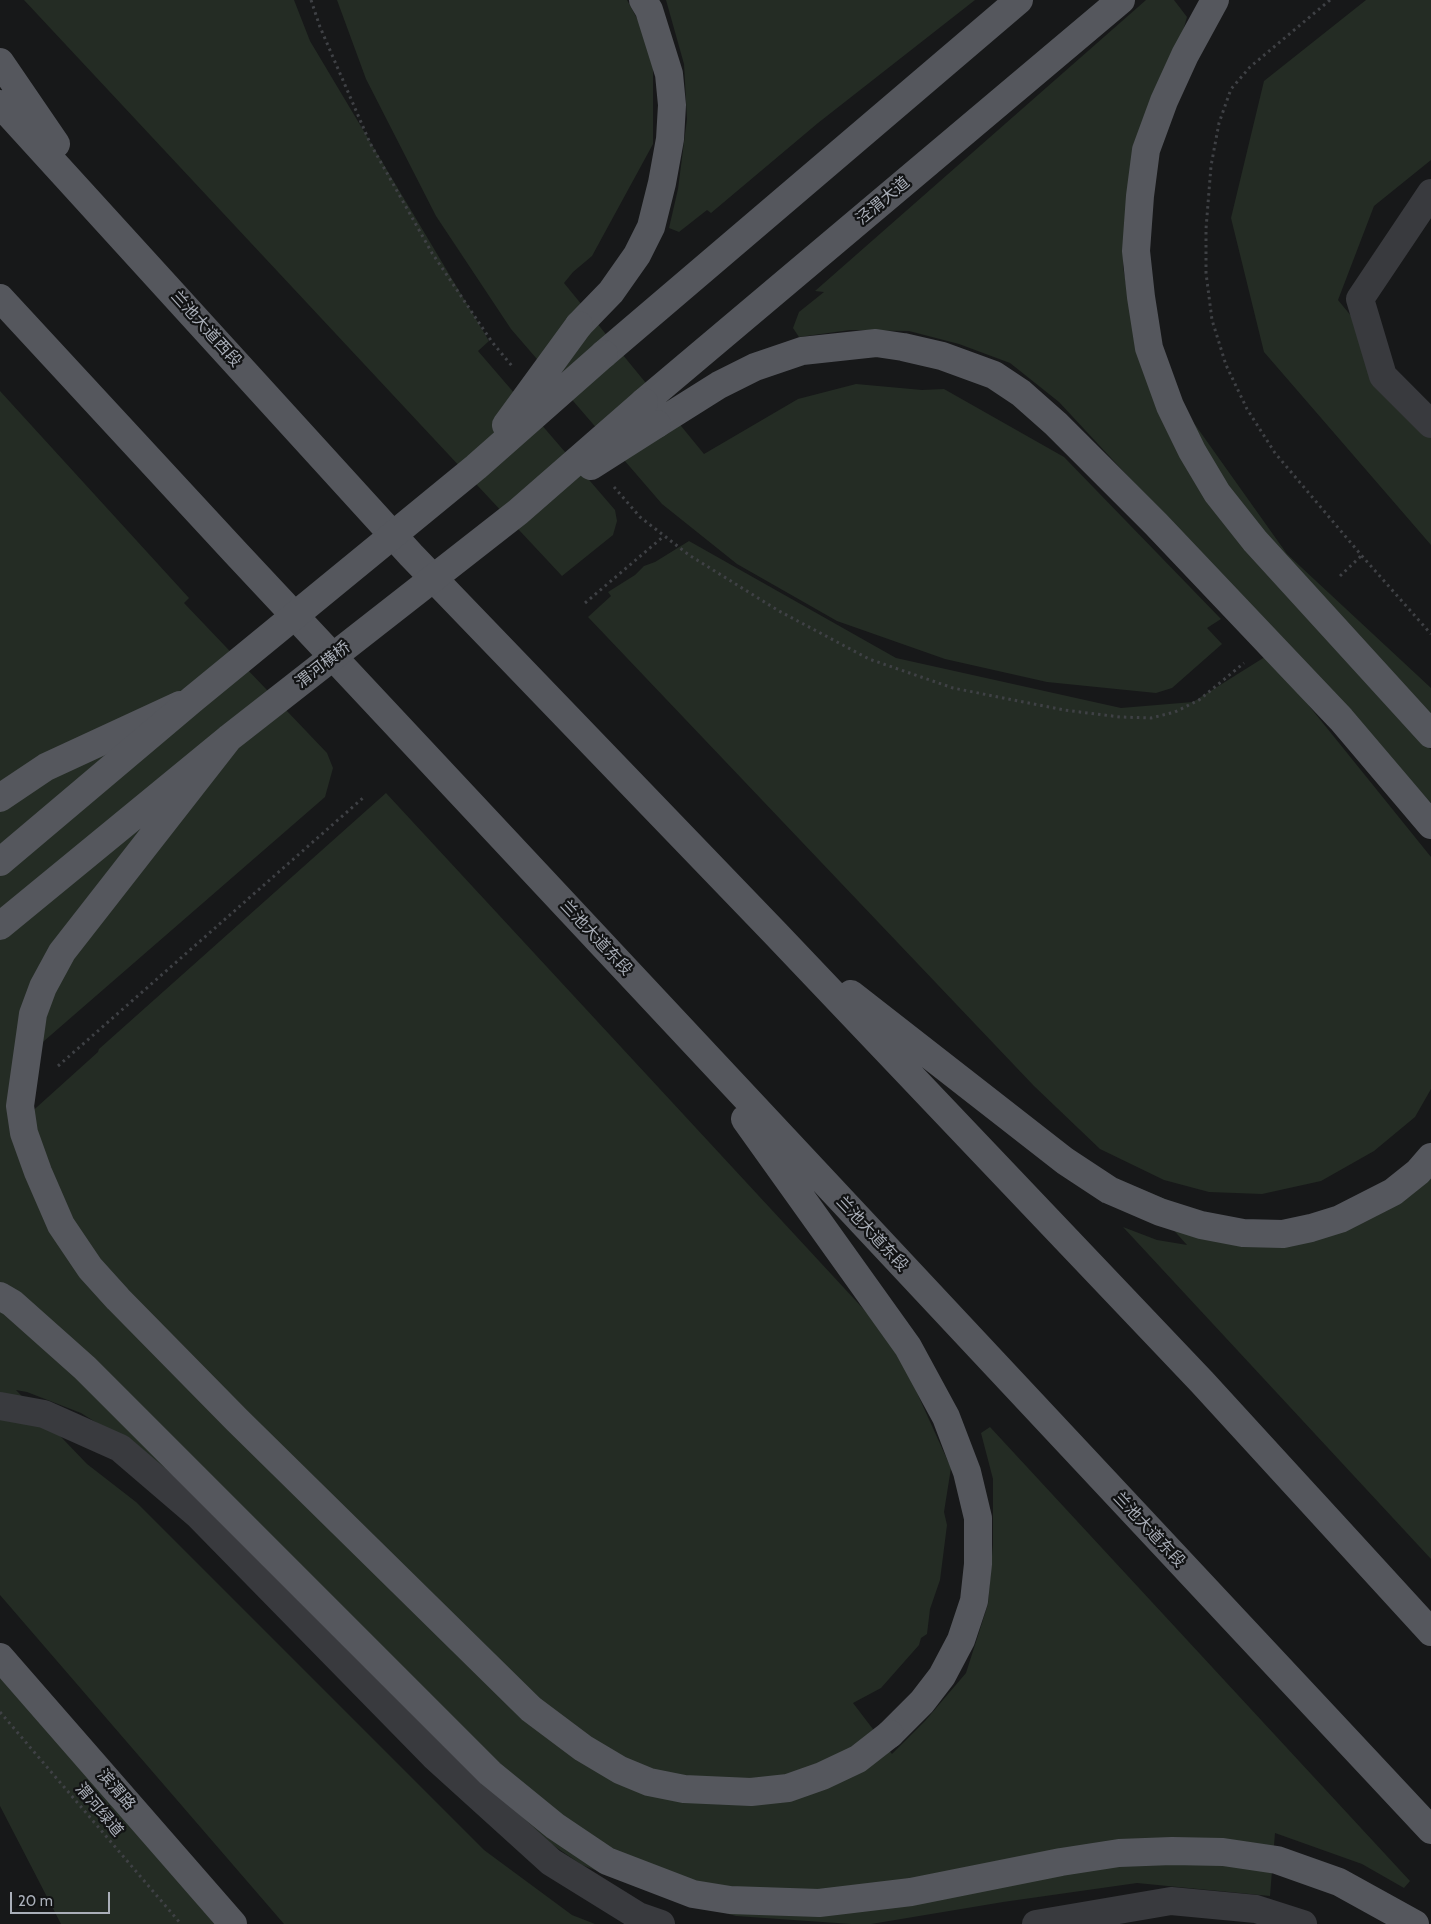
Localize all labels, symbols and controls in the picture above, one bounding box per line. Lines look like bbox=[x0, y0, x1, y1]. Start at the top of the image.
street label: 泾渭大道 bbox=[852, 173, 914, 229]
street label: 兰池大道西段 bbox=[167, 287, 245, 371]
street label: 渭河横桥 bbox=[292, 638, 354, 692]
street label: 兰池大道东段 bbox=[556, 896, 636, 980]
street label: 兰池大道东段 bbox=[832, 1192, 912, 1276]
street label: 兰池大道东段 bbox=[1109, 1488, 1189, 1572]
street label: 滨渭路 bbox=[93, 1766, 139, 1814]
street label: 渭河绿道 bbox=[71, 1779, 127, 1841]
scale bar bbox=[12, 1882, 112, 1914]
text: 20 m bbox=[18, 1892, 53, 1910]

